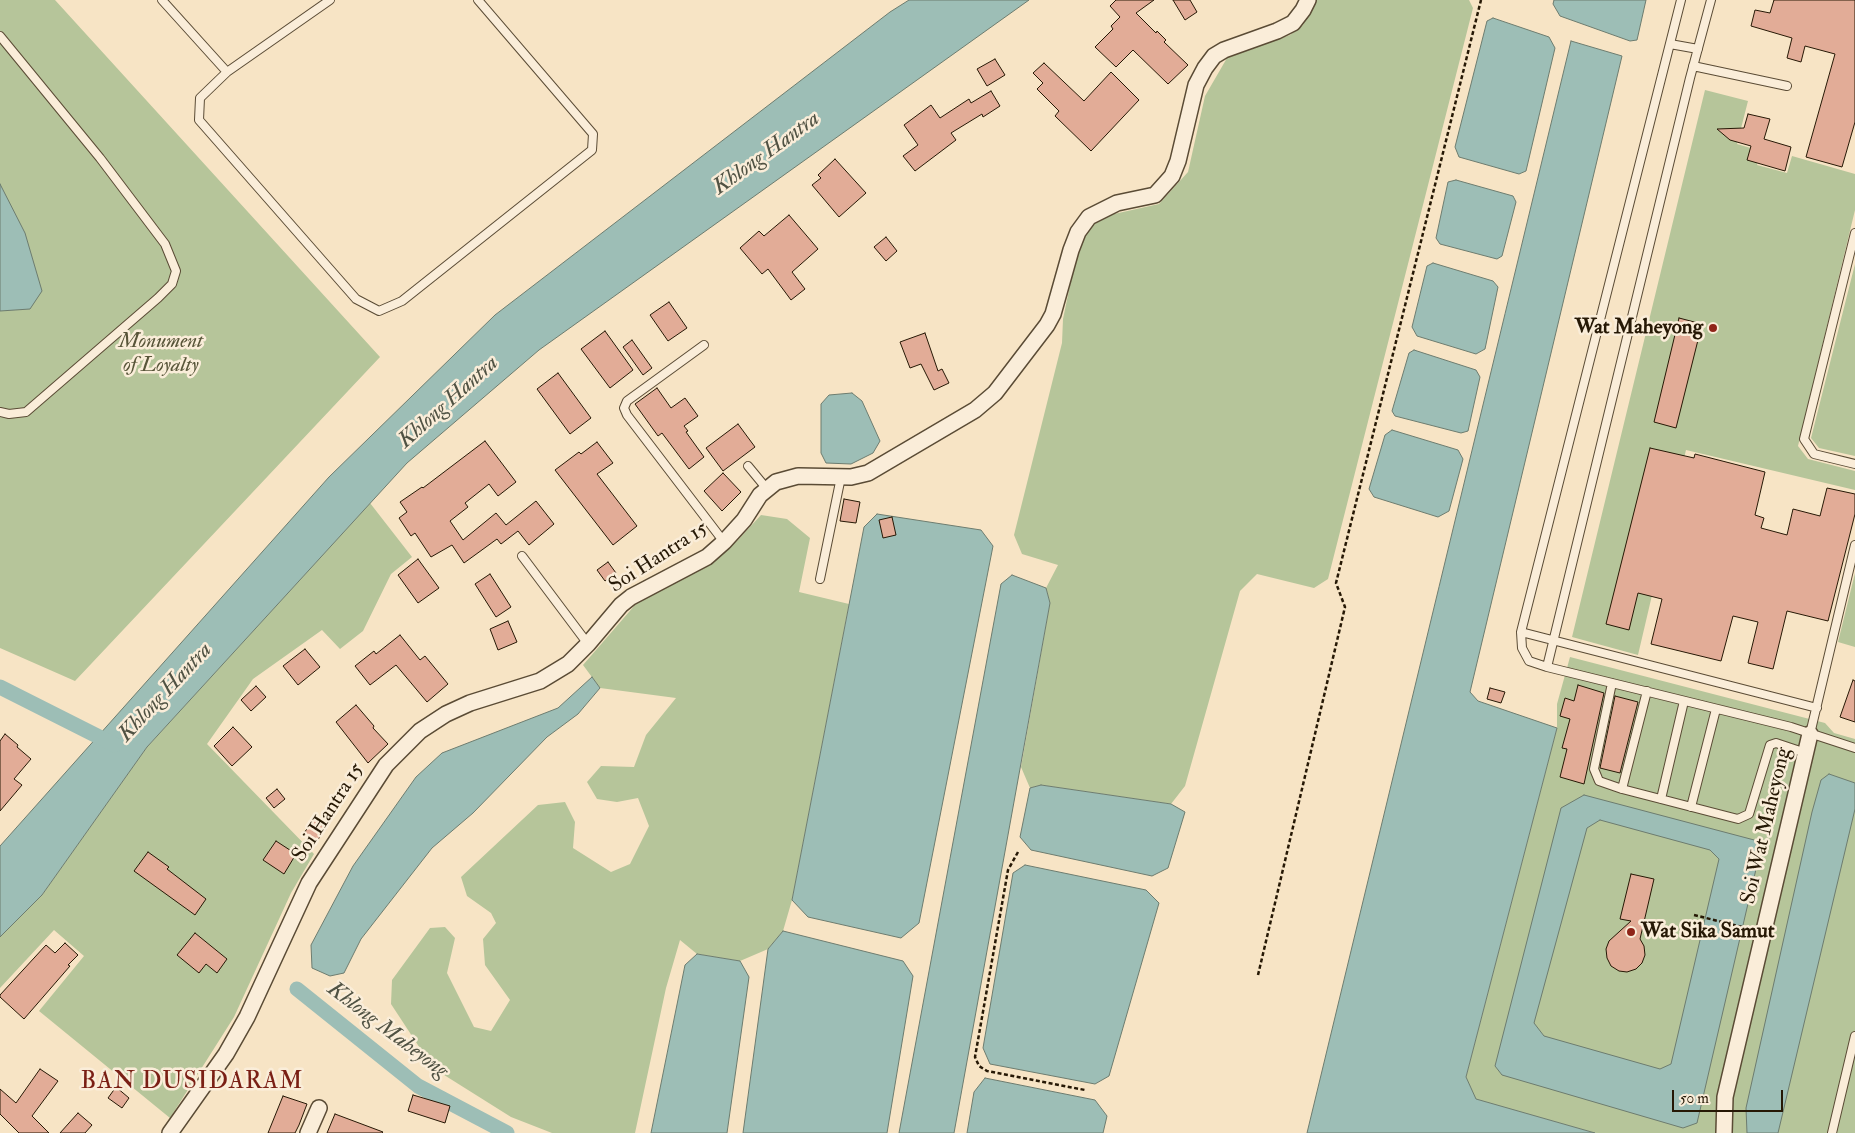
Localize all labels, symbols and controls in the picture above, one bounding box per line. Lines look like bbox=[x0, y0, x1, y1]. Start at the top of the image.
water label: Khlong Hantra bbox=[708, 106, 826, 202]
place label: Wat Maheyong bbox=[1575, 315, 1703, 341]
marker: Wat Maheyong bbox=[1707, 322, 1719, 334]
park label: Monument of Loyalty bbox=[119, 329, 203, 379]
water label: Khlong Hantra bbox=[394, 351, 504, 455]
street label: Soi Hantra 15 bbox=[605, 517, 713, 599]
water label: Khlong Hantra bbox=[114, 638, 218, 748]
street label: Soi Wat Maheyong bbox=[1737, 745, 1797, 907]
street label: Soi Hantra 15 bbox=[288, 759, 370, 867]
place label: Wat Sika Samut bbox=[1641, 919, 1775, 945]
marker: Wat Sika Samut bbox=[1625, 926, 1637, 938]
water label: Khlong Maheyong bbox=[321, 977, 453, 1085]
district label: BAN DUSIDARAM bbox=[79, 1069, 305, 1097]
scale bar bbox=[1675, 1080, 1786, 1112]
text: 50 m bbox=[1680, 1089, 1709, 1108]

